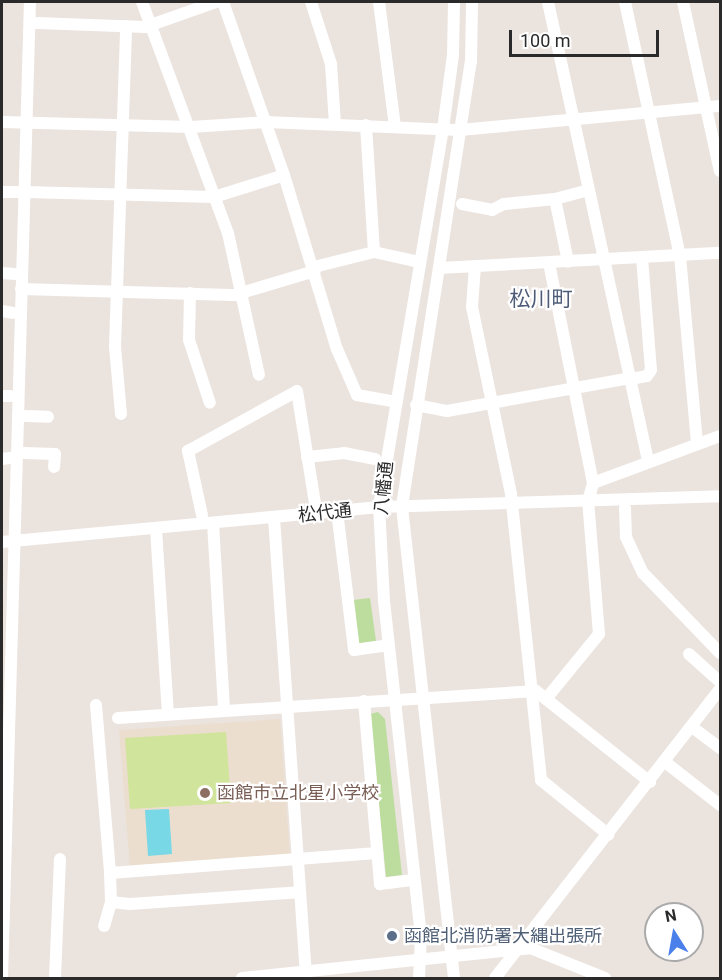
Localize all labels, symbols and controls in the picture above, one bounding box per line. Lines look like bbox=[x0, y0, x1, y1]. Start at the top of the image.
scale bar bbox=[512, 18, 662, 56]
text: 100 m bbox=[520, 30, 571, 51]
district label: 松川町 bbox=[510, 286, 572, 312]
street label: 八幡通 bbox=[370, 460, 398, 516]
street label: 松代通 bbox=[297, 499, 353, 527]
place label: 函館市立北星小学校 bbox=[217, 782, 379, 804]
marker: 函館市立北星小学校 bbox=[198, 786, 212, 800]
north arrow bbox=[644, 902, 704, 962]
text: N bbox=[663, 905, 678, 926]
place label: 函館北消防署大縄出張所 bbox=[404, 925, 602, 947]
marker: 函館北消防署大縄出張所 bbox=[385, 929, 399, 943]

